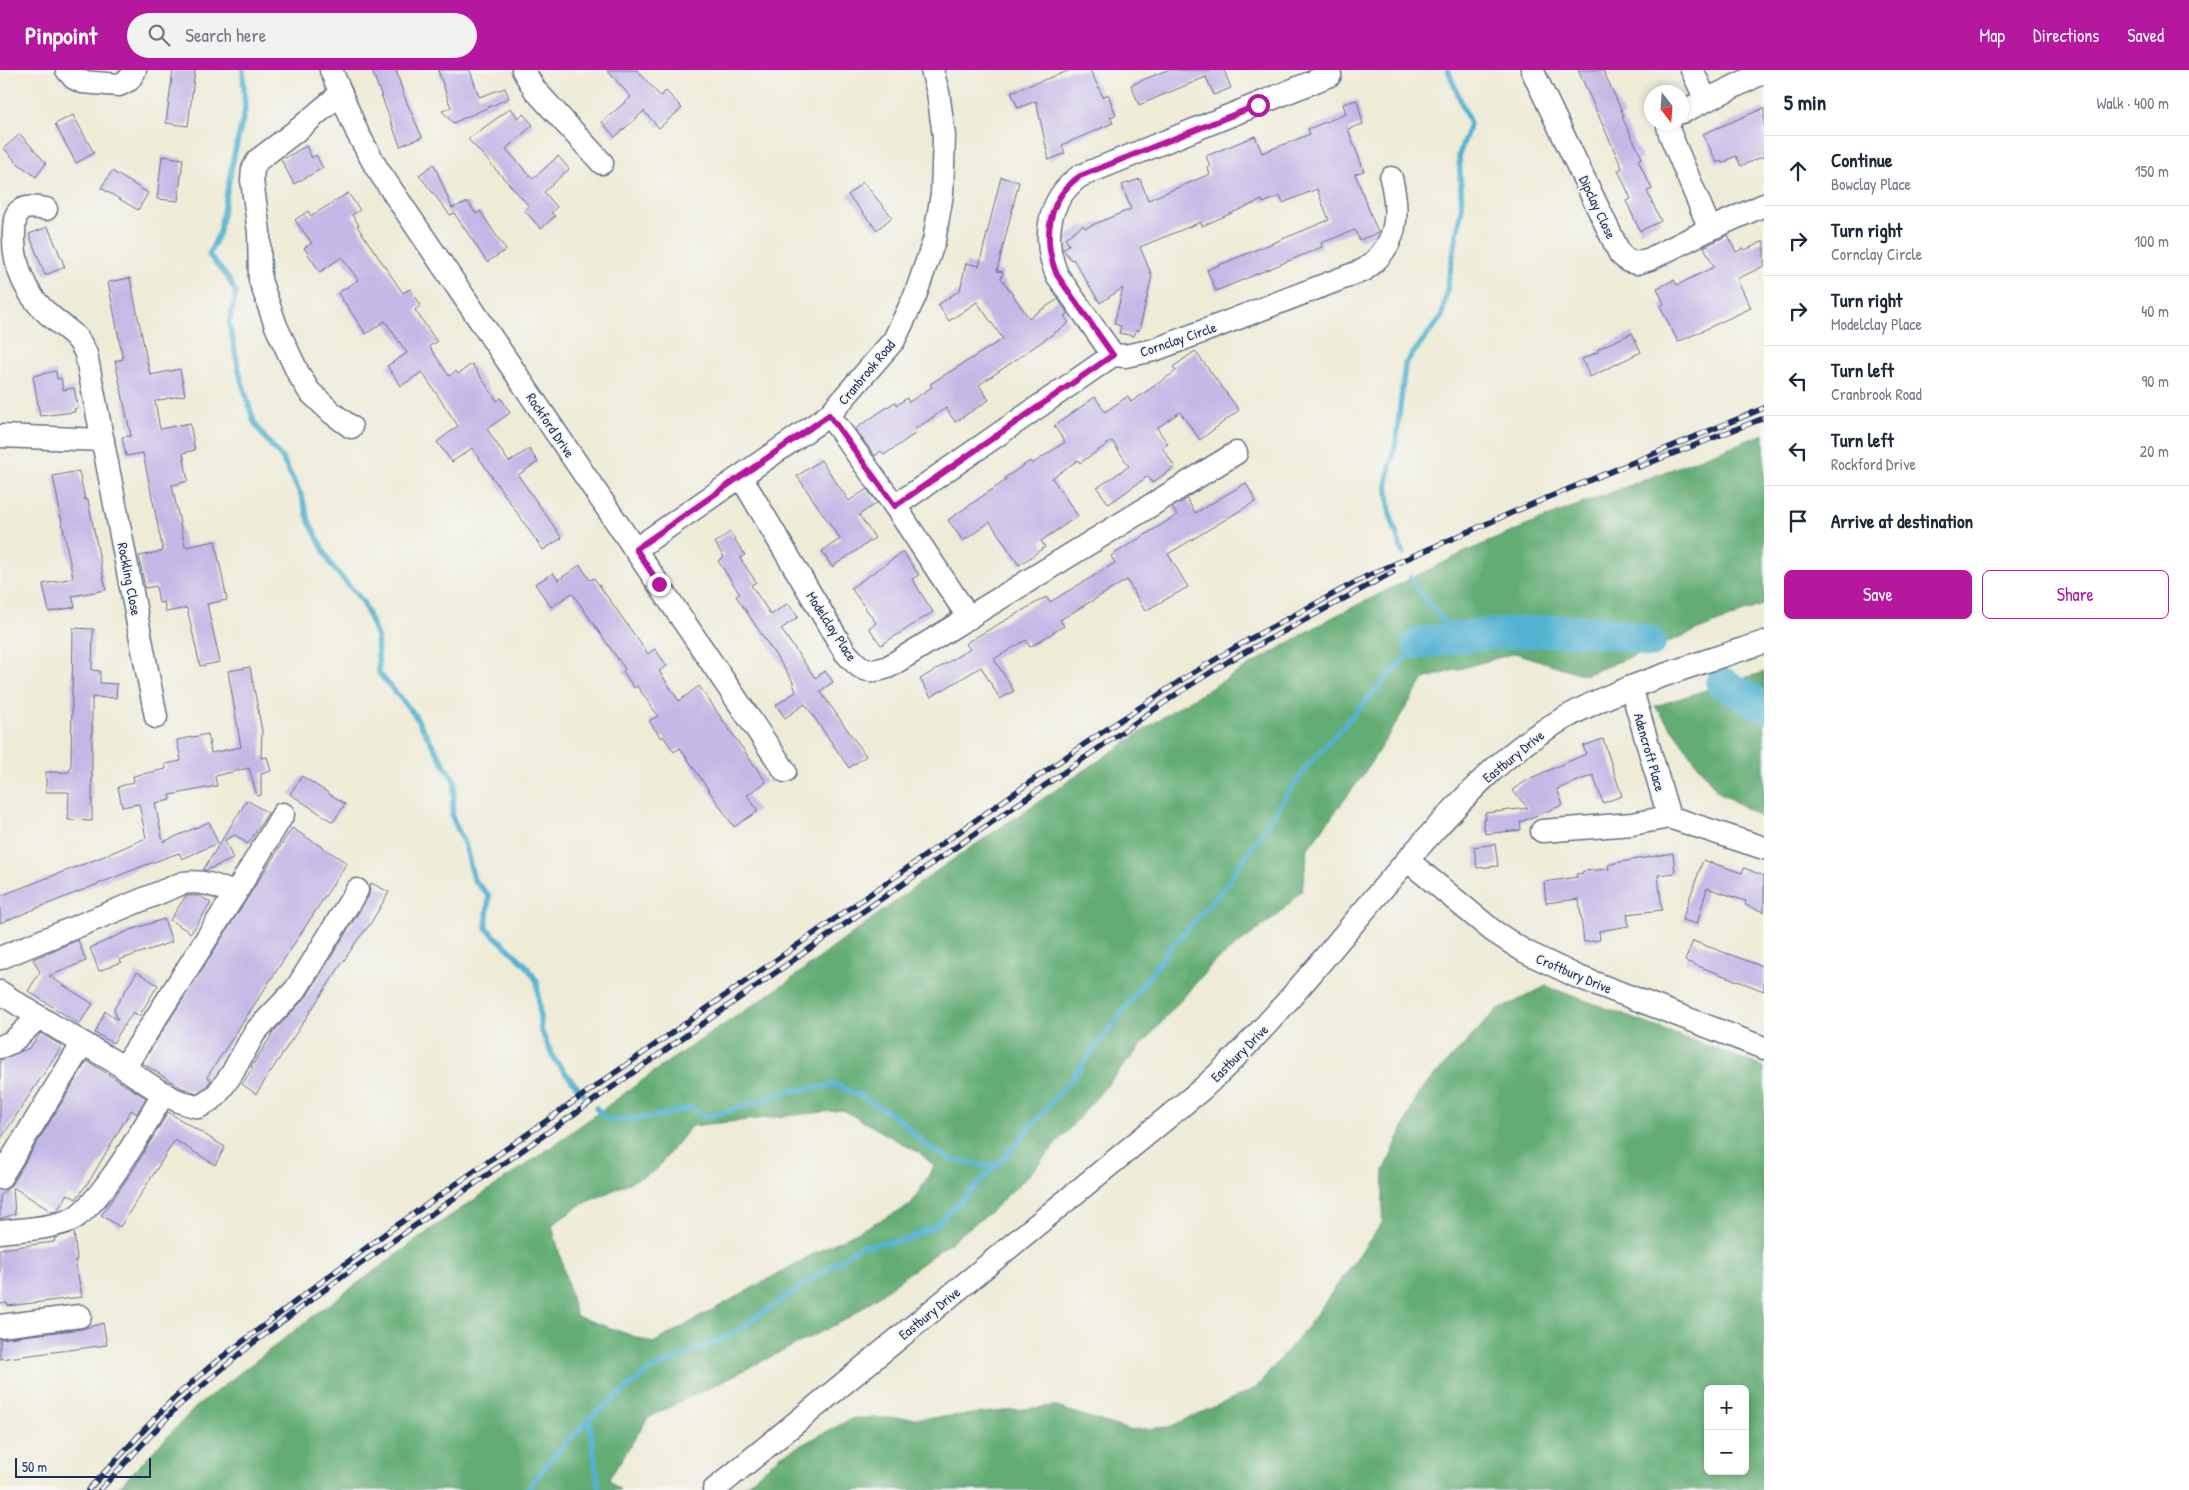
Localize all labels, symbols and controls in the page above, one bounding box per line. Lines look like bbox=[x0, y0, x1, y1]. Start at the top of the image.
search box bbox=[127, 13, 477, 58]
text: Pinpoint bbox=[25, 19, 97, 51]
icon: search bbox=[145, 21, 173, 49]
text: Search here bbox=[185, 22, 266, 48]
text: Map bbox=[1980, 23, 2005, 48]
text: Directions bbox=[2033, 23, 2099, 48]
text: Saved bbox=[2127, 23, 2164, 48]
north arrow bbox=[1644, 85, 1689, 130]
text: 5 min bbox=[1784, 88, 1826, 117]
text: Walk · 400 m bbox=[2097, 92, 2169, 114]
route start bbox=[1247, 94, 1270, 117]
text: Continue bbox=[1831, 147, 1892, 173]
icon: ahead bbox=[1784, 157, 1812, 185]
text: 150 m bbox=[2135, 160, 2169, 182]
street label: Dipclay Close bbox=[1574, 172, 1621, 242]
text: Bowclay Place bbox=[1831, 173, 1911, 195]
text: Turn right bbox=[1831, 217, 1902, 243]
icon: right bbox=[1784, 227, 1812, 255]
text: 100 m bbox=[2134, 230, 2169, 252]
text: Cornclay Circle bbox=[1831, 243, 1922, 265]
text: Turn right bbox=[1831, 287, 1902, 313]
icon: right bbox=[1784, 297, 1812, 325]
text: 40 m bbox=[2141, 300, 2169, 322]
text: Modelclay Place bbox=[1831, 313, 1922, 335]
street label: Cornclay Circle bbox=[1137, 317, 1220, 362]
street label: Cranbrook Road bbox=[833, 335, 899, 408]
text: Turn left bbox=[1831, 357, 1894, 383]
icon: left bbox=[1784, 367, 1812, 395]
text: 90 m bbox=[2141, 370, 2169, 392]
text: Cranbrook Road bbox=[1831, 383, 1922, 405]
street label: Rockford Drive bbox=[522, 389, 580, 461]
text: Turn left bbox=[1831, 427, 1894, 453]
icon: left bbox=[1784, 437, 1812, 465]
text: 20 m bbox=[2140, 440, 2169, 462]
text: Rockford Drive bbox=[1831, 453, 1916, 475]
icon: arrive bbox=[1784, 507, 1812, 535]
text: Arrive at destination bbox=[1831, 508, 1973, 534]
street label: Rockling Close bbox=[113, 541, 146, 618]
button: Save bbox=[1784, 570, 1972, 619]
button: Share bbox=[1982, 570, 2169, 619]
route end bbox=[648, 573, 671, 596]
street label: Modelclay Place bbox=[802, 588, 862, 665]
street label: Adencroft Place bbox=[1630, 711, 1670, 794]
street label: Eastbury Drive bbox=[1478, 725, 1549, 787]
street label: Croftbury Drive bbox=[1533, 948, 1615, 999]
street label: Eastbury Drive bbox=[1206, 1020, 1273, 1087]
street label: Eastbury Drive bbox=[894, 1282, 965, 1344]
map controls bbox=[1704, 1385, 1749, 1475]
button: + bbox=[1704, 1385, 1749, 1430]
button: − bbox=[1704, 1430, 1749, 1475]
scale bar bbox=[15, 1455, 151, 1478]
text: 50 m bbox=[22, 1457, 47, 1476]

